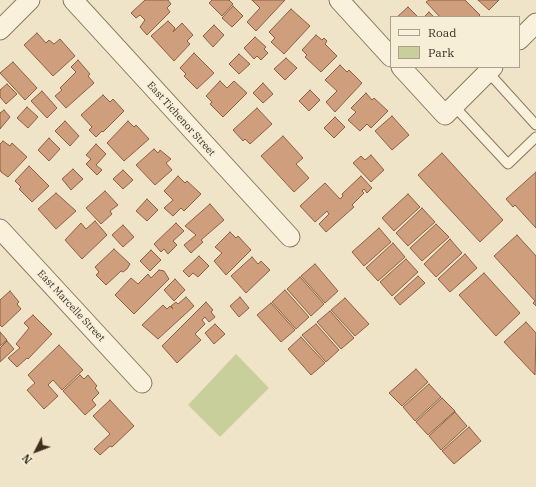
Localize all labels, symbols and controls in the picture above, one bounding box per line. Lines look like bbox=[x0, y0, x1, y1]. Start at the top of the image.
legend bbox=[390, 16, 520, 68]
text: Road bbox=[428, 25, 457, 40]
text: Park bbox=[428, 45, 454, 60]
street label: East Tichenor Street bbox=[144, 79, 218, 159]
street label: East Marcelle Street bbox=[35, 268, 107, 344]
north arrow bbox=[16, 431, 56, 471]
text: N bbox=[19, 451, 35, 467]

